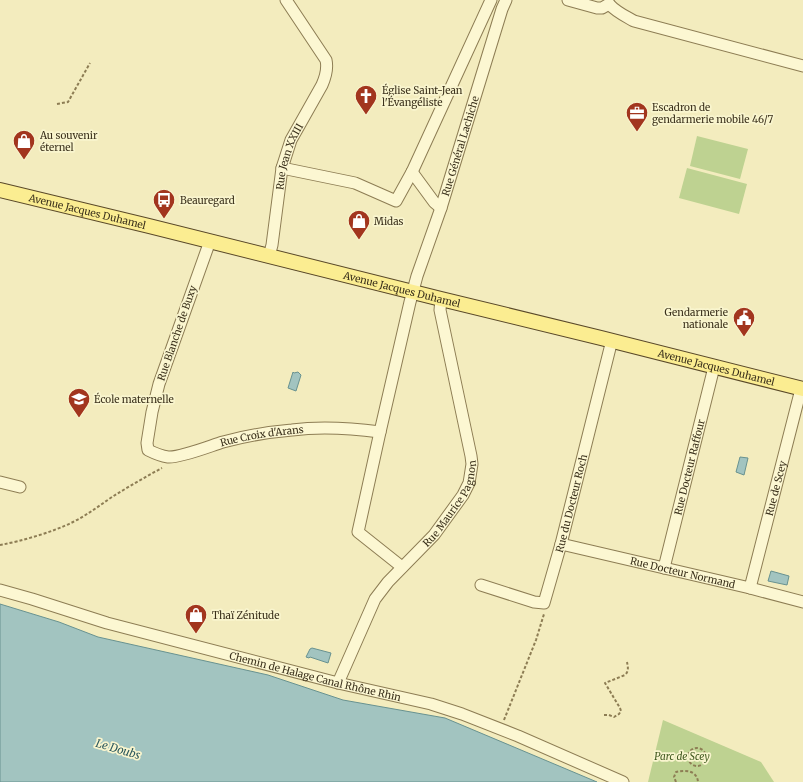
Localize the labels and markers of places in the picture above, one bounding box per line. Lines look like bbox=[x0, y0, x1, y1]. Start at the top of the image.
church icon: Église Saint-Jean l'Évangéliste bbox=[353, 83, 379, 116]
place label: Église Saint-Jean l'Évangéliste bbox=[382, 83, 463, 109]
office icon: Escadron de gendarmerie mobile 46/7 bbox=[624, 100, 650, 133]
place label: Escadron de gendarmerie mobile 46/7 bbox=[652, 101, 774, 126]
shop icon: Au souvenir éternel bbox=[11, 128, 37, 161]
place label: Au souvenir éternel bbox=[39, 129, 98, 154]
bus stop icon: Beauregard bbox=[151, 187, 177, 220]
place label: Beauregard bbox=[180, 194, 235, 207]
shop icon: Midas bbox=[346, 208, 372, 241]
place label: Midas bbox=[374, 215, 404, 228]
public building icon: Gendarmerie nationale bbox=[731, 305, 757, 338]
place label: Gendarmerie nationale bbox=[665, 306, 728, 331]
school or university icon: École maternelle bbox=[66, 386, 92, 419]
place label: École maternelle bbox=[94, 392, 174, 406]
shop icon: Thaï Zénitude bbox=[183, 602, 209, 635]
place label: Thaï Zénitude bbox=[212, 609, 279, 622]

